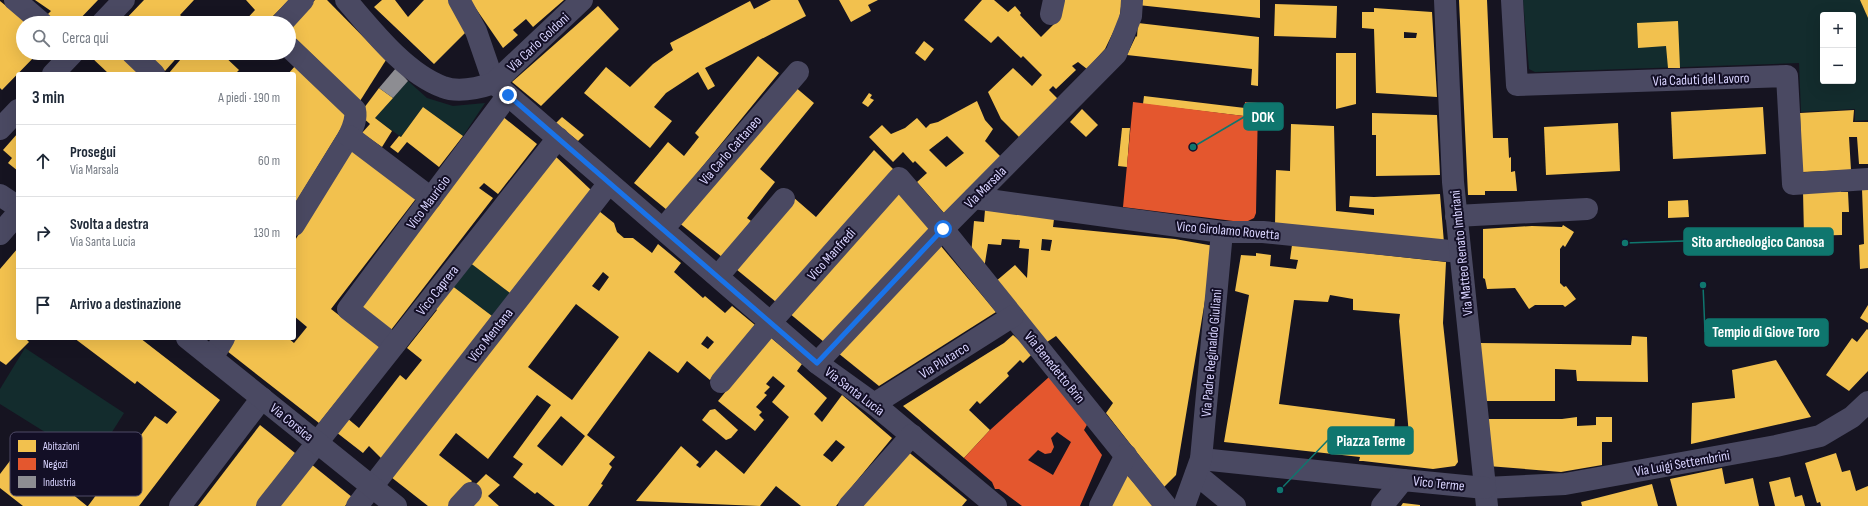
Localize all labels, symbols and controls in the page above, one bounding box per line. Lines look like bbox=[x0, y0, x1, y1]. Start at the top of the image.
street label: Via Carlo Goldoni bbox=[504, 9, 573, 75]
map controls bbox=[1820, 12, 1856, 84]
button: + bbox=[1820, 12, 1856, 48]
search box bbox=[16, 16, 296, 60]
icon: search bbox=[30, 27, 52, 49]
text: Cerca qui bbox=[62, 29, 109, 48]
button: − bbox=[1820, 48, 1856, 84]
street label: Via Caduti del Lavoro bbox=[1652, 69, 1750, 90]
route end bbox=[499, 86, 517, 104]
text: 3 min bbox=[32, 88, 65, 108]
text: A piedi · 190 m bbox=[218, 90, 280, 106]
callout: DOK bbox=[1244, 103, 1283, 130]
text: DOK bbox=[1252, 108, 1275, 127]
street label: Via Carlo Cattaneo bbox=[696, 112, 765, 188]
text: Prosegui bbox=[70, 143, 116, 162]
icon: ahead bbox=[32, 150, 54, 172]
text: 60 m bbox=[258, 153, 280, 169]
text: Via Marsala bbox=[70, 162, 119, 178]
street label: Via Marsala bbox=[961, 163, 1010, 212]
street label: Vico Mauricio bbox=[403, 172, 454, 232]
street label: Via Matteo Renato Imbriani bbox=[1446, 189, 1477, 317]
text: Svolta a destra bbox=[70, 215, 149, 234]
street label: Vico Girolamo Rovetta bbox=[1176, 218, 1280, 243]
route start bbox=[934, 220, 952, 238]
icon: right bbox=[32, 222, 54, 244]
text: 130 m bbox=[254, 225, 280, 241]
street label: Vico Manfredi bbox=[804, 225, 859, 284]
callout: Sito archeologico Canosa bbox=[1684, 228, 1833, 255]
text: Sito archeologico Canosa bbox=[1691, 233, 1825, 252]
text: Via Santa Lucia bbox=[70, 234, 135, 250]
street label: Vico Caprera bbox=[413, 262, 462, 319]
street label: Via Padre Reginaldo Giuliani bbox=[1197, 289, 1226, 418]
icon: arrive bbox=[32, 294, 54, 316]
text: Arrivo a destinazione bbox=[70, 295, 181, 314]
street label: Vico Mentana bbox=[464, 305, 517, 366]
callout: Tempio di Giove Toro bbox=[1705, 319, 1828, 346]
text: Tempio di Giove Toro bbox=[1712, 323, 1820, 342]
street label: Via Benedetto Brin bbox=[1021, 328, 1089, 406]
street label: Via Plutarco bbox=[916, 338, 973, 382]
street label: Via Santa Lucia bbox=[821, 363, 888, 419]
street label: Via Corsica bbox=[266, 400, 317, 445]
callout: Piazza Terme bbox=[1328, 427, 1413, 454]
legend bbox=[10, 432, 142, 496]
text: Piazza Terme bbox=[1337, 432, 1406, 451]
text: Abitazioni bbox=[42, 440, 79, 453]
street label: Via Luigi Settembrini bbox=[1633, 447, 1731, 480]
text: Negozi bbox=[43, 458, 68, 471]
street label: Vico Terme bbox=[1412, 472, 1465, 495]
text: Industria bbox=[43, 476, 76, 489]

